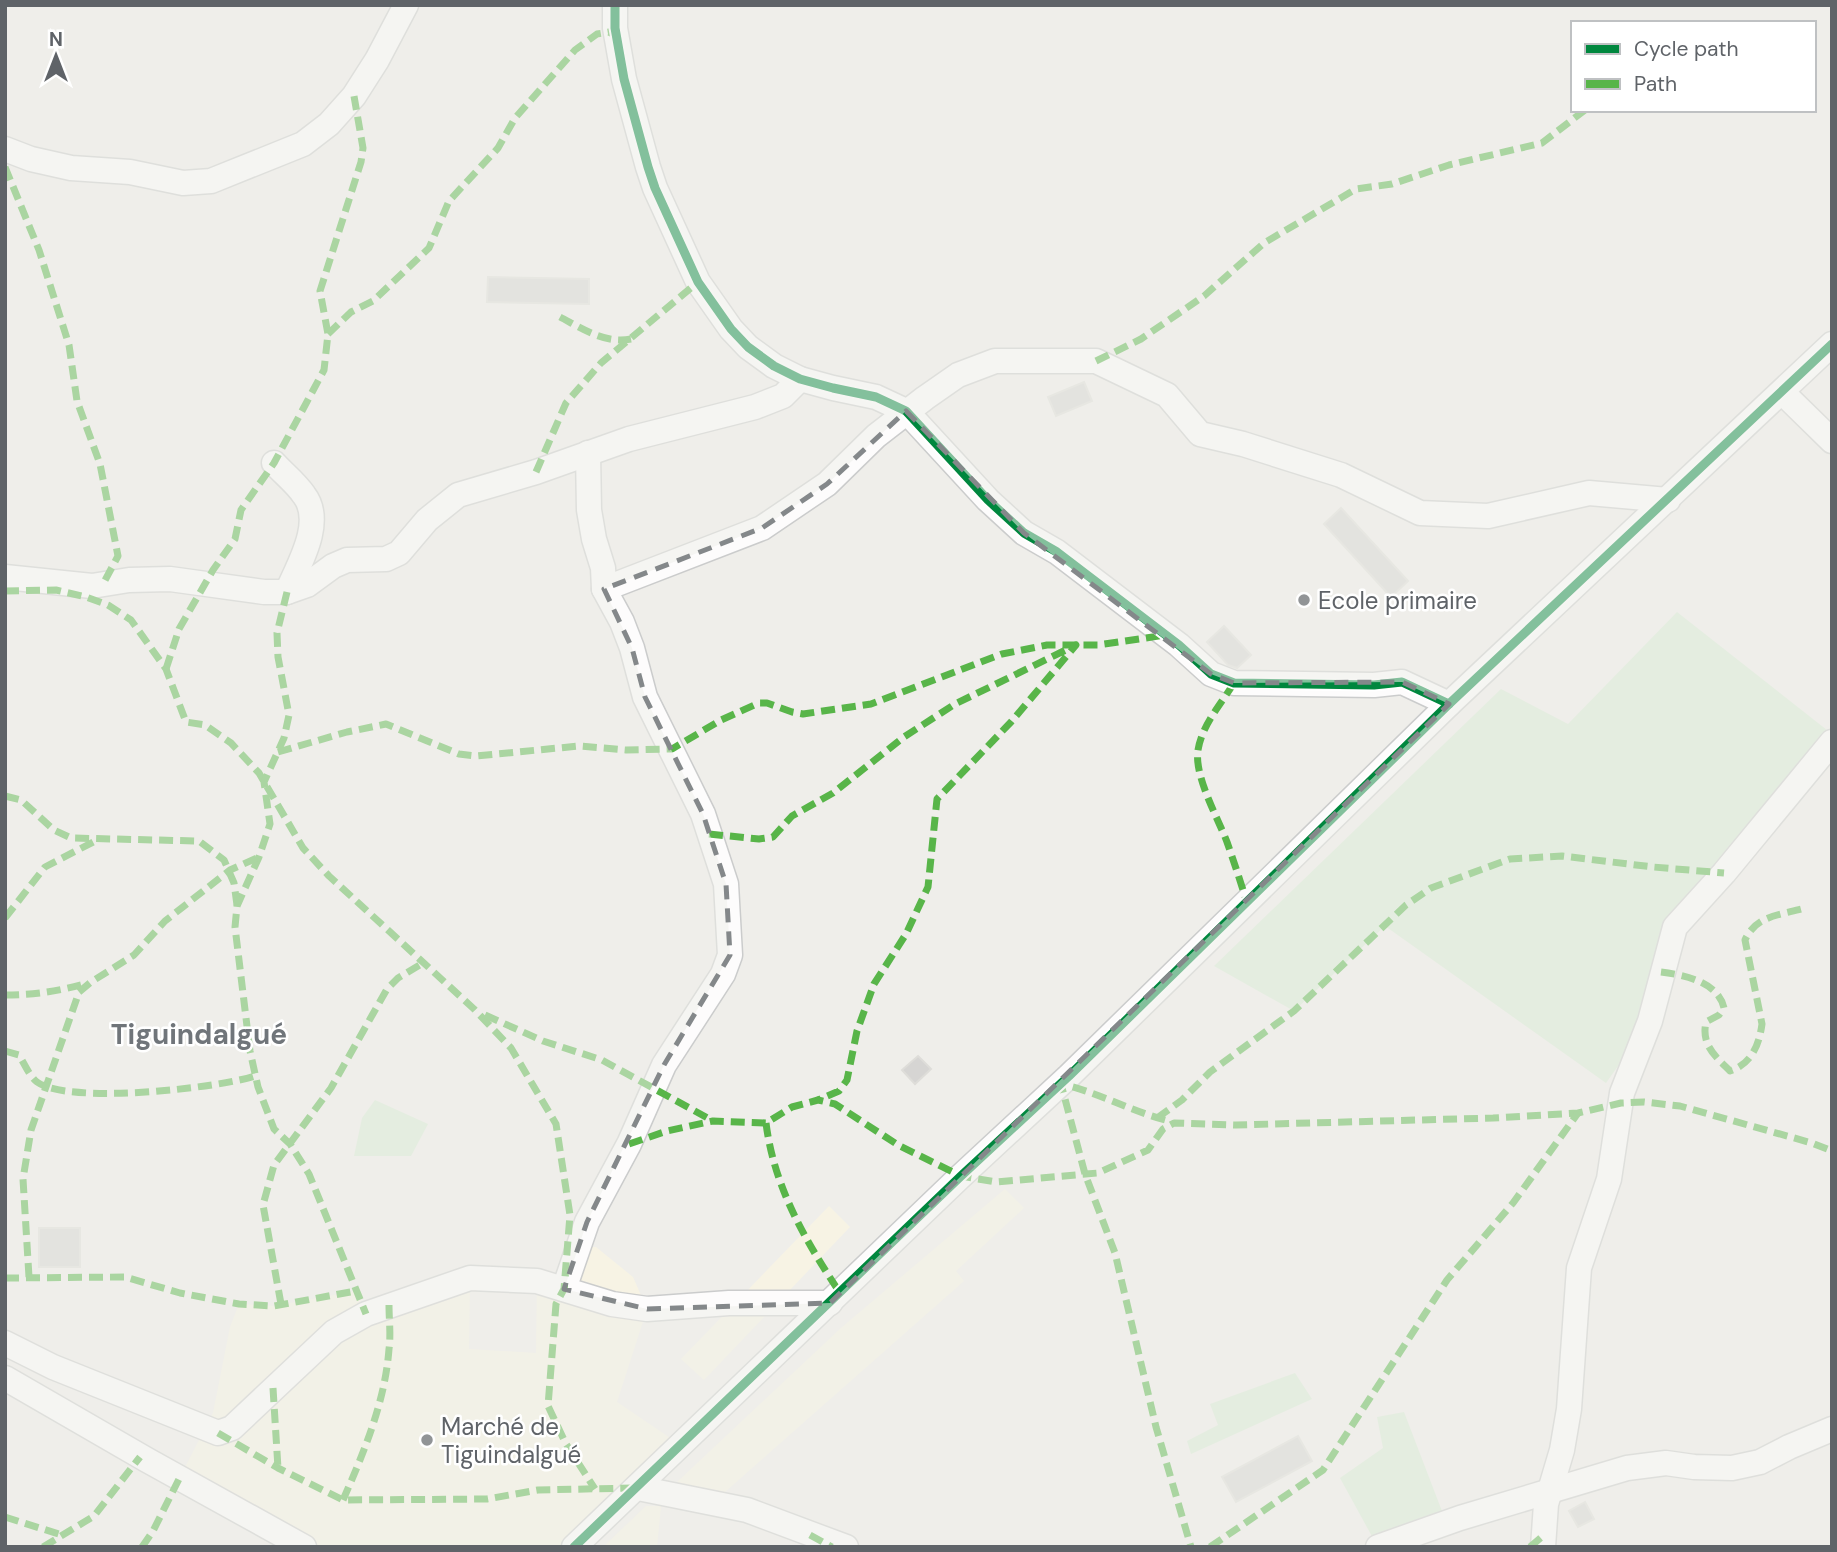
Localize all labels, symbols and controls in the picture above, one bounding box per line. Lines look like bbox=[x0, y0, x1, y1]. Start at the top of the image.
north arrow bbox=[21, 21, 91, 91]
legend bbox=[1571, 21, 1816, 112]
text: N bbox=[49, 27, 63, 52]
text: Cycle path bbox=[1634, 35, 1739, 63]
text: Path bbox=[1634, 70, 1677, 98]
place label: Ecole primaire bbox=[1318, 585, 1477, 616]
marker: Ecole primaire bbox=[1296, 592, 1312, 608]
district label: Tiguindalgué bbox=[111, 1016, 287, 1053]
place label: Marché de Tiguindalgué bbox=[441, 1411, 581, 1470]
marker: Marché de Tiguindalgué bbox=[419, 1432, 435, 1448]

